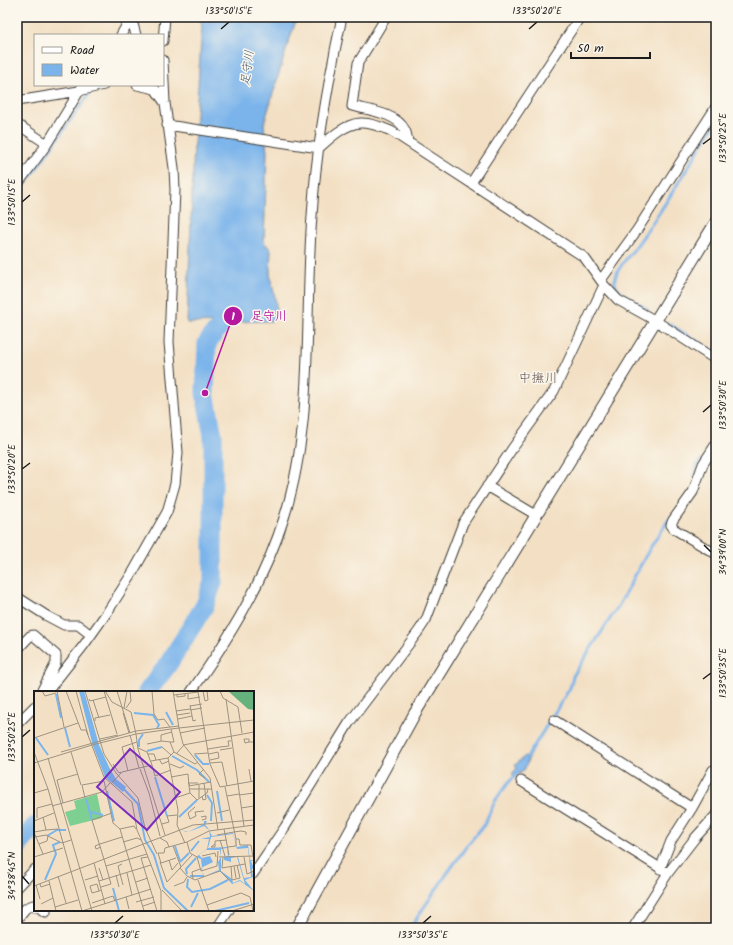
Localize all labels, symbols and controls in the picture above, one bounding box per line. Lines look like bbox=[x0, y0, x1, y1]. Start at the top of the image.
text: 133°50'15"E bbox=[205, 3, 254, 19]
text: 133°50'20"E bbox=[512, 3, 563, 19]
legend bbox=[34, 34, 164, 86]
scale bar bbox=[571, 34, 650, 60]
text: 50 m bbox=[577, 39, 604, 58]
text: Road bbox=[70, 41, 95, 60]
water label: 足守川 bbox=[236, 49, 259, 87]
text: Water bbox=[70, 61, 100, 80]
text: 133°50'25"E bbox=[715, 112, 731, 163]
text: 133°50'15"E bbox=[4, 177, 20, 226]
callout: 足守川 bbox=[223, 304, 295, 328]
text: 1 bbox=[231, 307, 235, 326]
text: 足守川 bbox=[251, 307, 287, 326]
district label: 中撫川 bbox=[518, 368, 558, 389]
text: 133°50'30"E bbox=[715, 379, 731, 430]
text: 133°50'20"E bbox=[4, 443, 20, 494]
text: 34°39'00"N bbox=[715, 528, 731, 575]
text: 133°50'35"E bbox=[715, 647, 731, 698]
inset map bbox=[34, 691, 254, 911]
text: 133°50'25"E bbox=[4, 711, 20, 762]
text: 34°38'45"N bbox=[4, 851, 20, 900]
text: 133°50'30"E bbox=[90, 927, 141, 943]
text: 133°50'35"E bbox=[398, 927, 449, 943]

